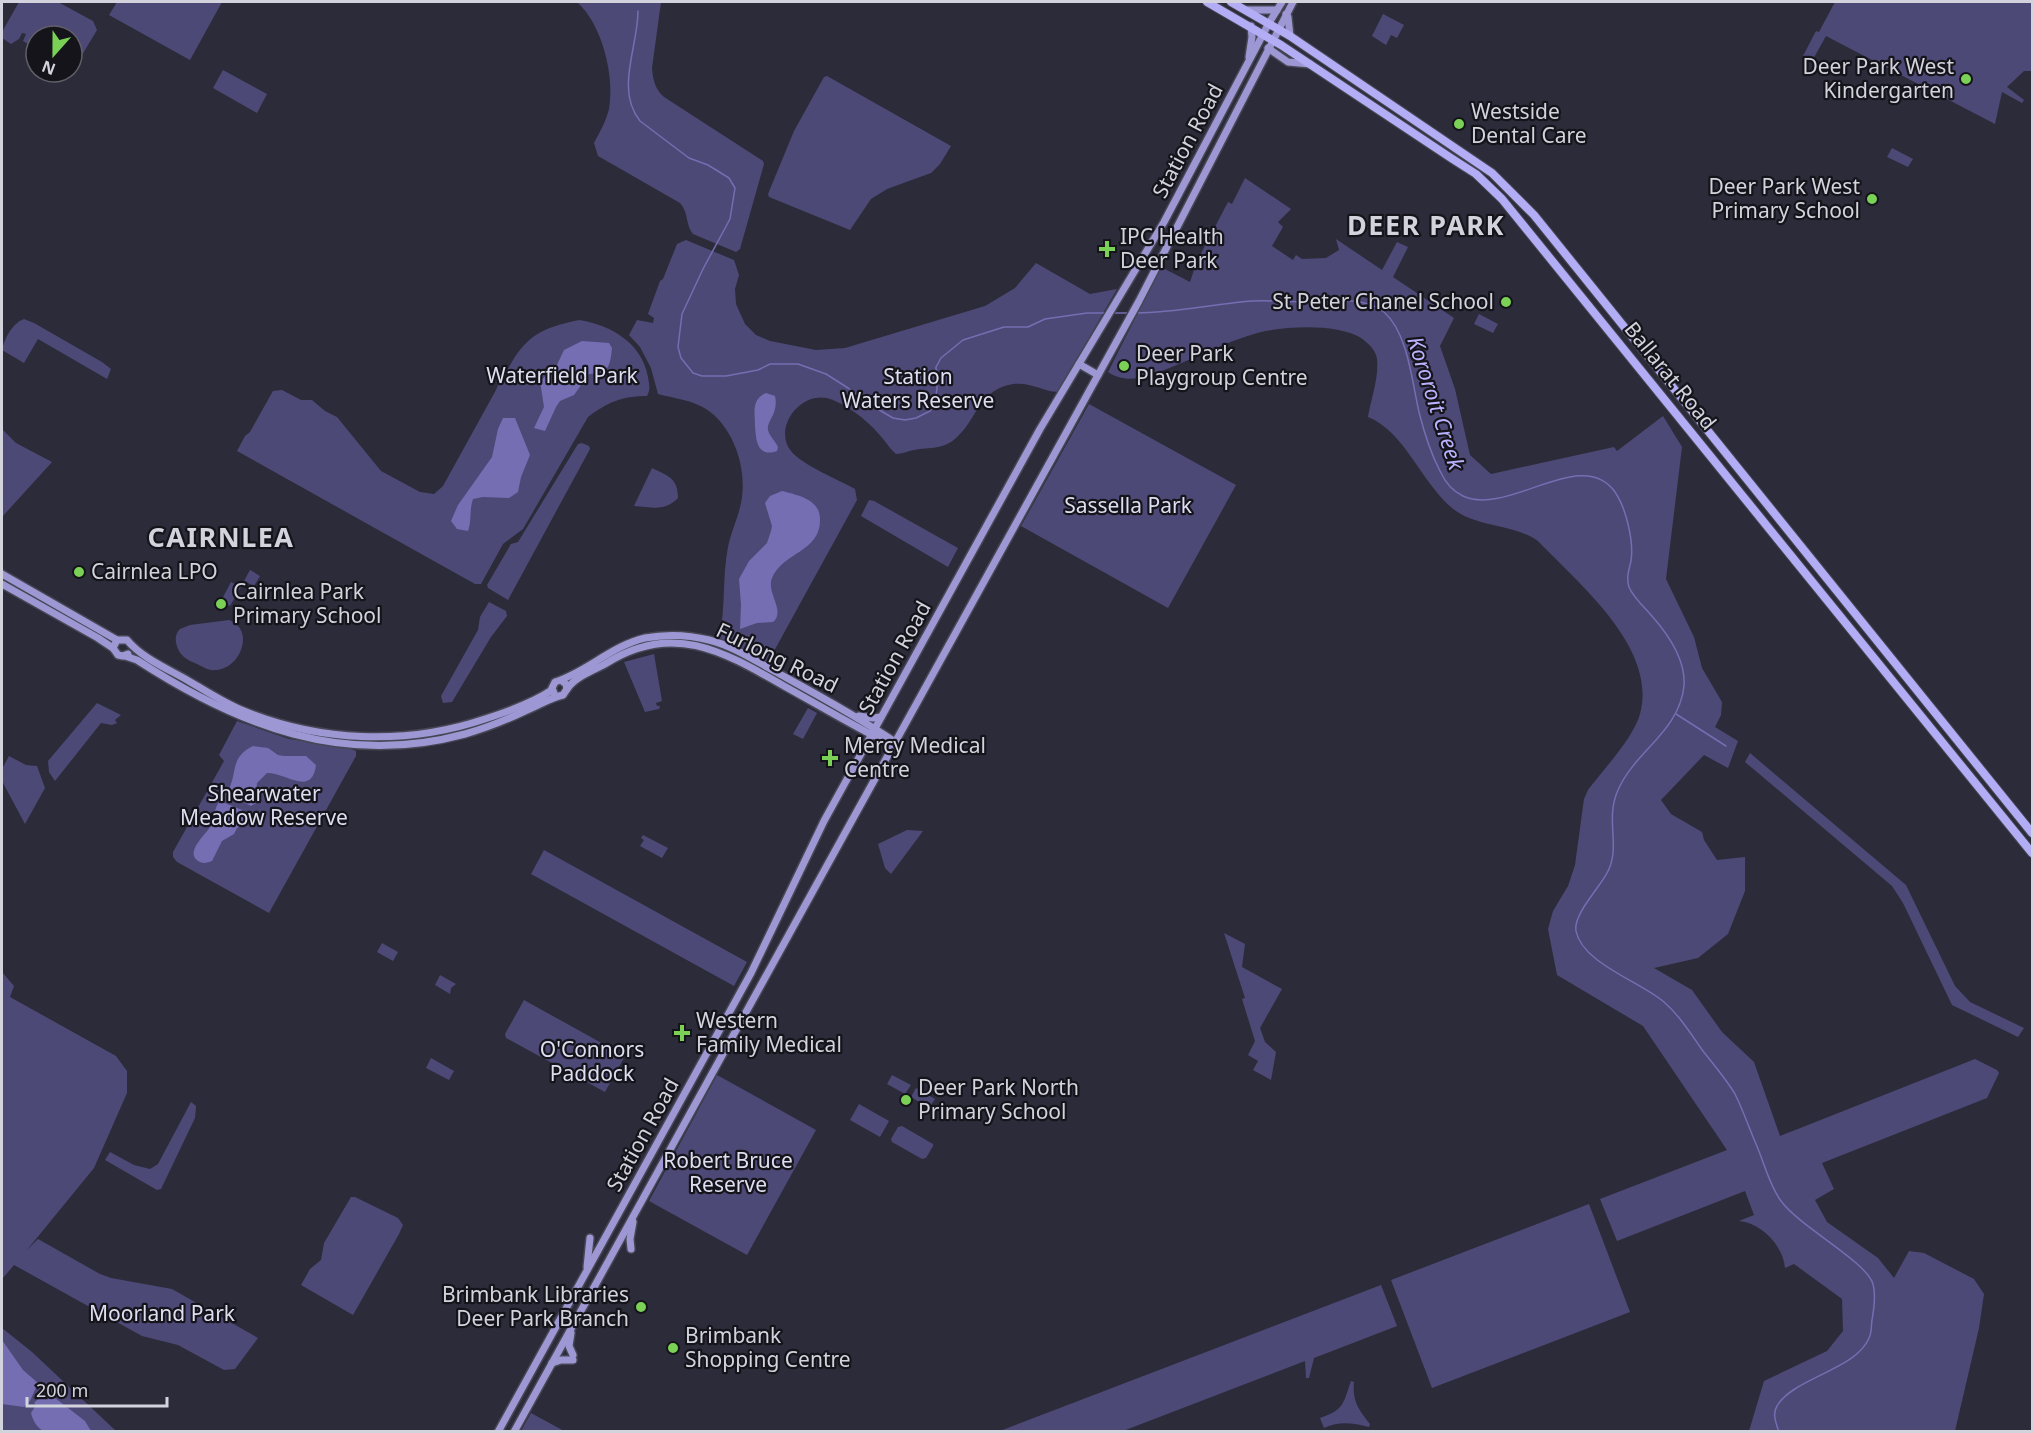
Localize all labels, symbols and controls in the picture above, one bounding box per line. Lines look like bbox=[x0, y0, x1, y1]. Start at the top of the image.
north arrow bbox=[24, 24, 84, 84]
place label: Deer Park West Kindergarten bbox=[1802, 52, 1954, 104]
text: N bbox=[39, 55, 59, 81]
marker: Deer Park West Kindergarten bbox=[1959, 72, 1973, 86]
street label: Station Road bbox=[1145, 79, 1229, 203]
place label: Westside Dental Care bbox=[1471, 97, 1587, 149]
marker: Westside Dental Care bbox=[1452, 117, 1466, 131]
place label: Deer Park West Primary School bbox=[1708, 172, 1860, 224]
marker: Deer Park West Primary School bbox=[1865, 192, 1879, 206]
district label: DEER PARK bbox=[1347, 206, 1505, 243]
place label: IPC Health Deer Park bbox=[1120, 222, 1224, 274]
marker: IPC Health Deer Park bbox=[1098, 240, 1116, 258]
place label: St Peter Chanel School bbox=[1272, 287, 1494, 315]
marker: St Peter Chanel School bbox=[1499, 295, 1513, 309]
street label: Ballarat Road bbox=[1618, 315, 1723, 435]
water label: Kororoit Creek bbox=[1401, 332, 1473, 474]
place label: Deer Park Playgroup Centre bbox=[1136, 339, 1308, 391]
marker: Deer Park Playgroup Centre bbox=[1117, 359, 1131, 373]
park label: Waterfield Park bbox=[486, 361, 639, 389]
park label: Station Waters Reserve bbox=[842, 362, 994, 414]
park label: Sassella Park bbox=[1064, 491, 1193, 519]
district label: CAIRNLEA bbox=[147, 518, 295, 555]
place label: Cairnlea LPO bbox=[91, 557, 218, 585]
marker: Cairnlea LPO bbox=[72, 565, 86, 579]
place label: Cairnlea Park Primary School bbox=[233, 577, 381, 629]
street label: Station Road bbox=[851, 596, 937, 719]
marker: Cairnlea Park Primary School bbox=[214, 597, 228, 611]
street label: Furlong Road bbox=[712, 615, 843, 699]
place label: Mercy Medical Centre bbox=[844, 731, 986, 783]
marker: Mercy Medical Centre bbox=[821, 749, 839, 767]
park label: Shearwater Meadow Reserve bbox=[180, 779, 348, 831]
place label: Western Family Medical bbox=[696, 1006, 842, 1058]
marker: Western Family Medical bbox=[673, 1024, 691, 1042]
park label: O'Connors Paddock bbox=[540, 1035, 644, 1087]
street label: Station Road bbox=[599, 1073, 685, 1196]
place label: Deer Park North Primary School bbox=[918, 1073, 1079, 1125]
marker: Deer Park North Primary School bbox=[899, 1093, 913, 1107]
park label: Robert Bruce Reserve bbox=[663, 1146, 793, 1198]
place label: Brimbank Libraries Deer Park Branch bbox=[442, 1280, 629, 1332]
park label: Moorland Park bbox=[89, 1299, 236, 1327]
marker: Brimbank Libraries Deer Park Branch bbox=[634, 1300, 648, 1314]
place label: Brimbank Shopping Centre bbox=[685, 1321, 851, 1373]
marker: Brimbank Shopping Centre bbox=[666, 1341, 680, 1355]
scale bar bbox=[27, 1370, 166, 1408]
text: 200 m bbox=[36, 1378, 88, 1402]

